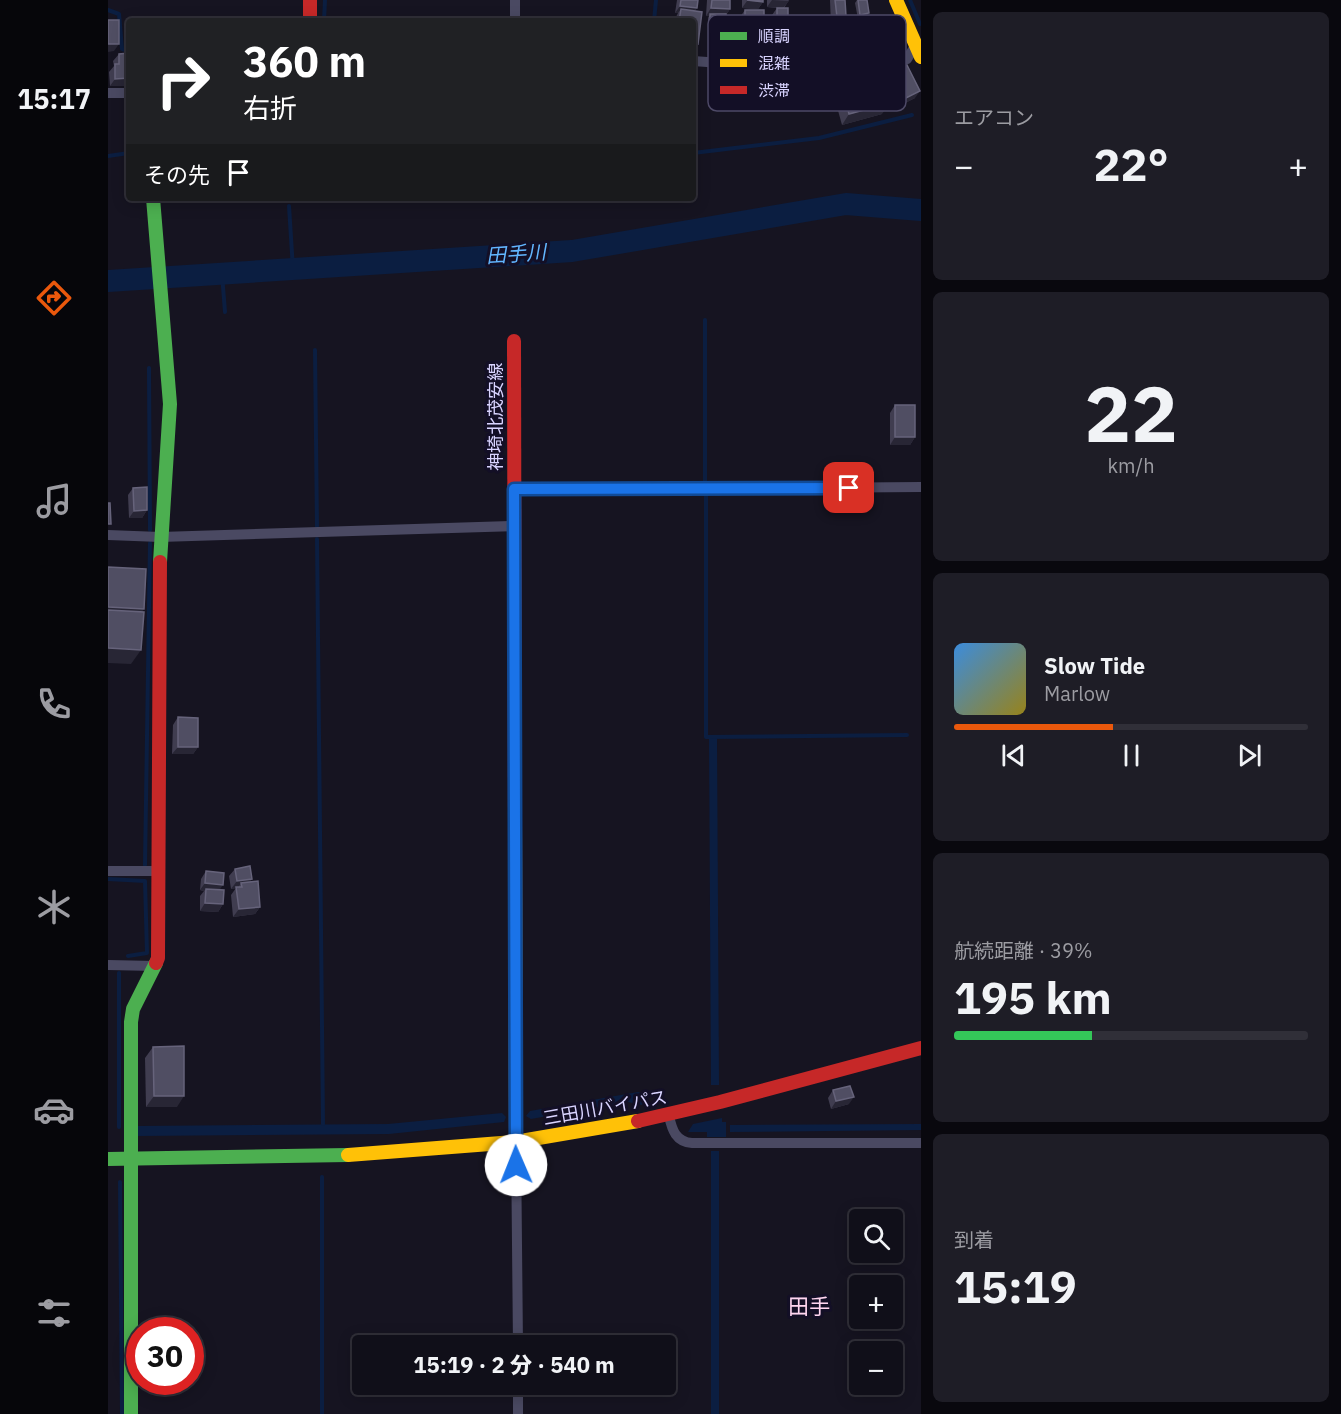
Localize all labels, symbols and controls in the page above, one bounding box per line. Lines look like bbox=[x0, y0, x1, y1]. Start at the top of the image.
legend bbox=[708, 15, 906, 111]
text: 順調 bbox=[758, 26, 790, 46]
text: 360 m bbox=[243, 34, 366, 89]
icon: right bbox=[144, 42, 222, 120]
text: 混雑 bbox=[758, 53, 790, 73]
text: 渋滞 bbox=[758, 80, 790, 100]
text: 15:17 bbox=[17, 81, 91, 116]
text: 右折 bbox=[243, 90, 297, 125]
text: エアコン bbox=[954, 104, 1034, 131]
text: 22° bbox=[1093, 135, 1169, 193]
text: − bbox=[954, 144, 974, 187]
text: + bbox=[1288, 144, 1308, 187]
icon: arrive bbox=[222, 156, 255, 189]
text: その先 bbox=[144, 160, 210, 189]
water label: 田手川 bbox=[485, 238, 549, 269]
icon: directions bbox=[33, 277, 75, 319]
text: 22 bbox=[1084, 362, 1178, 463]
street label: 神埼北茂安線 bbox=[484, 363, 507, 471]
text: km/h bbox=[1107, 452, 1155, 479]
pin bbox=[823, 462, 874, 513]
icon: arrive bbox=[832, 471, 865, 504]
icon: music bbox=[33, 480, 75, 522]
text: Slow Tide bbox=[1044, 651, 1145, 680]
text: Marlow bbox=[1044, 680, 1110, 707]
icon: phone bbox=[33, 683, 75, 725]
icon: previous bbox=[997, 739, 1030, 772]
icon: pause bbox=[1115, 739, 1148, 772]
icon: next bbox=[1233, 739, 1266, 772]
icon: climate bbox=[33, 886, 75, 928]
text: 航続距離 · 39% bbox=[954, 937, 1093, 964]
text: 195 km bbox=[954, 968, 1112, 1026]
street label: 三田川バイパス bbox=[541, 1085, 669, 1130]
icon: car bbox=[33, 1089, 75, 1131]
position arrow bbox=[484, 1133, 548, 1197]
map controls bbox=[849, 1209, 903, 1395]
button: search bbox=[849, 1209, 903, 1263]
text: 到着 bbox=[954, 1226, 994, 1253]
text: 15:19 bbox=[954, 1257, 1077, 1315]
button: + bbox=[849, 1275, 903, 1329]
icon: filters bbox=[33, 1292, 75, 1334]
district label: 田手 bbox=[788, 1292, 830, 1320]
speed limit sign: 30 bbox=[126, 1317, 204, 1395]
button: − bbox=[849, 1341, 903, 1395]
text: 15:19 · 2 分 · 540 m bbox=[413, 1350, 615, 1379]

